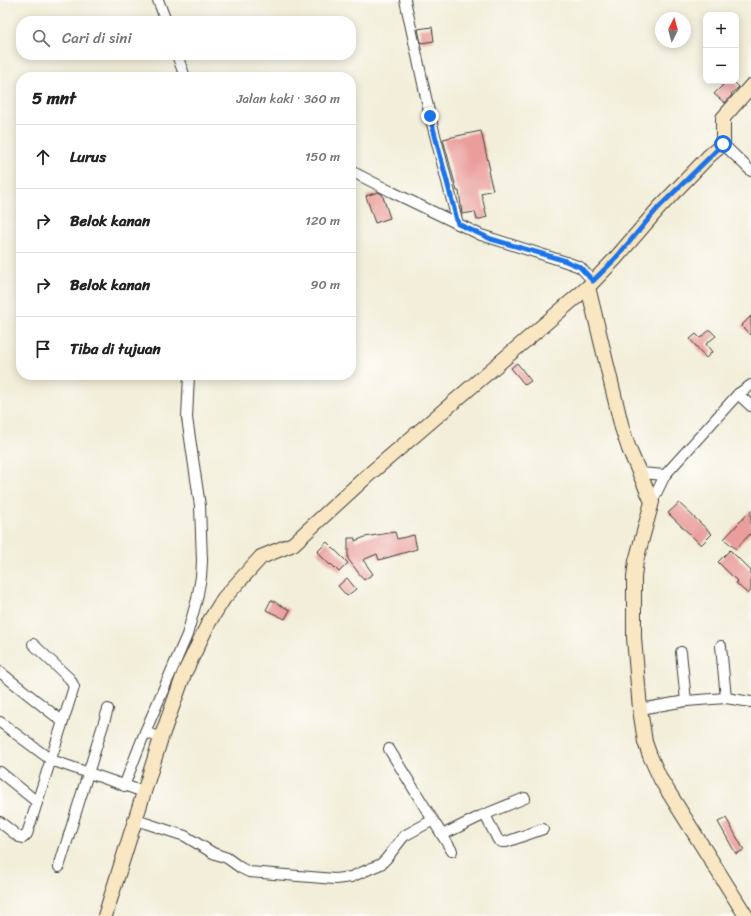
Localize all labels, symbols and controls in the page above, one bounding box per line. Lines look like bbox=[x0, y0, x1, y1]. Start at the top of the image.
north arrow bbox=[655, 12, 691, 48]
map controls bbox=[703, 12, 739, 84]
button: + bbox=[703, 12, 739, 48]
search box bbox=[16, 16, 356, 60]
text: Cari di sini bbox=[62, 25, 132, 51]
icon: search bbox=[30, 27, 52, 49]
button: − bbox=[703, 48, 739, 84]
text: 5 mnt bbox=[32, 83, 76, 113]
text: Jalan kaki · 360 m bbox=[236, 87, 340, 110]
route end bbox=[421, 107, 439, 125]
route start bbox=[714, 135, 732, 153]
text: Lurus bbox=[70, 144, 106, 170]
text: 150 m bbox=[305, 145, 340, 168]
icon: ahead bbox=[32, 146, 54, 168]
text: Belok kanan bbox=[70, 208, 150, 234]
text: 120 m bbox=[305, 209, 340, 232]
icon: right bbox=[32, 210, 54, 232]
text: Belok kanan bbox=[70, 272, 150, 298]
text: 90 m bbox=[310, 273, 340, 296]
icon: right bbox=[32, 274, 54, 296]
text: Tiba di tujuan bbox=[70, 336, 161, 362]
icon: arrive bbox=[32, 338, 54, 360]

